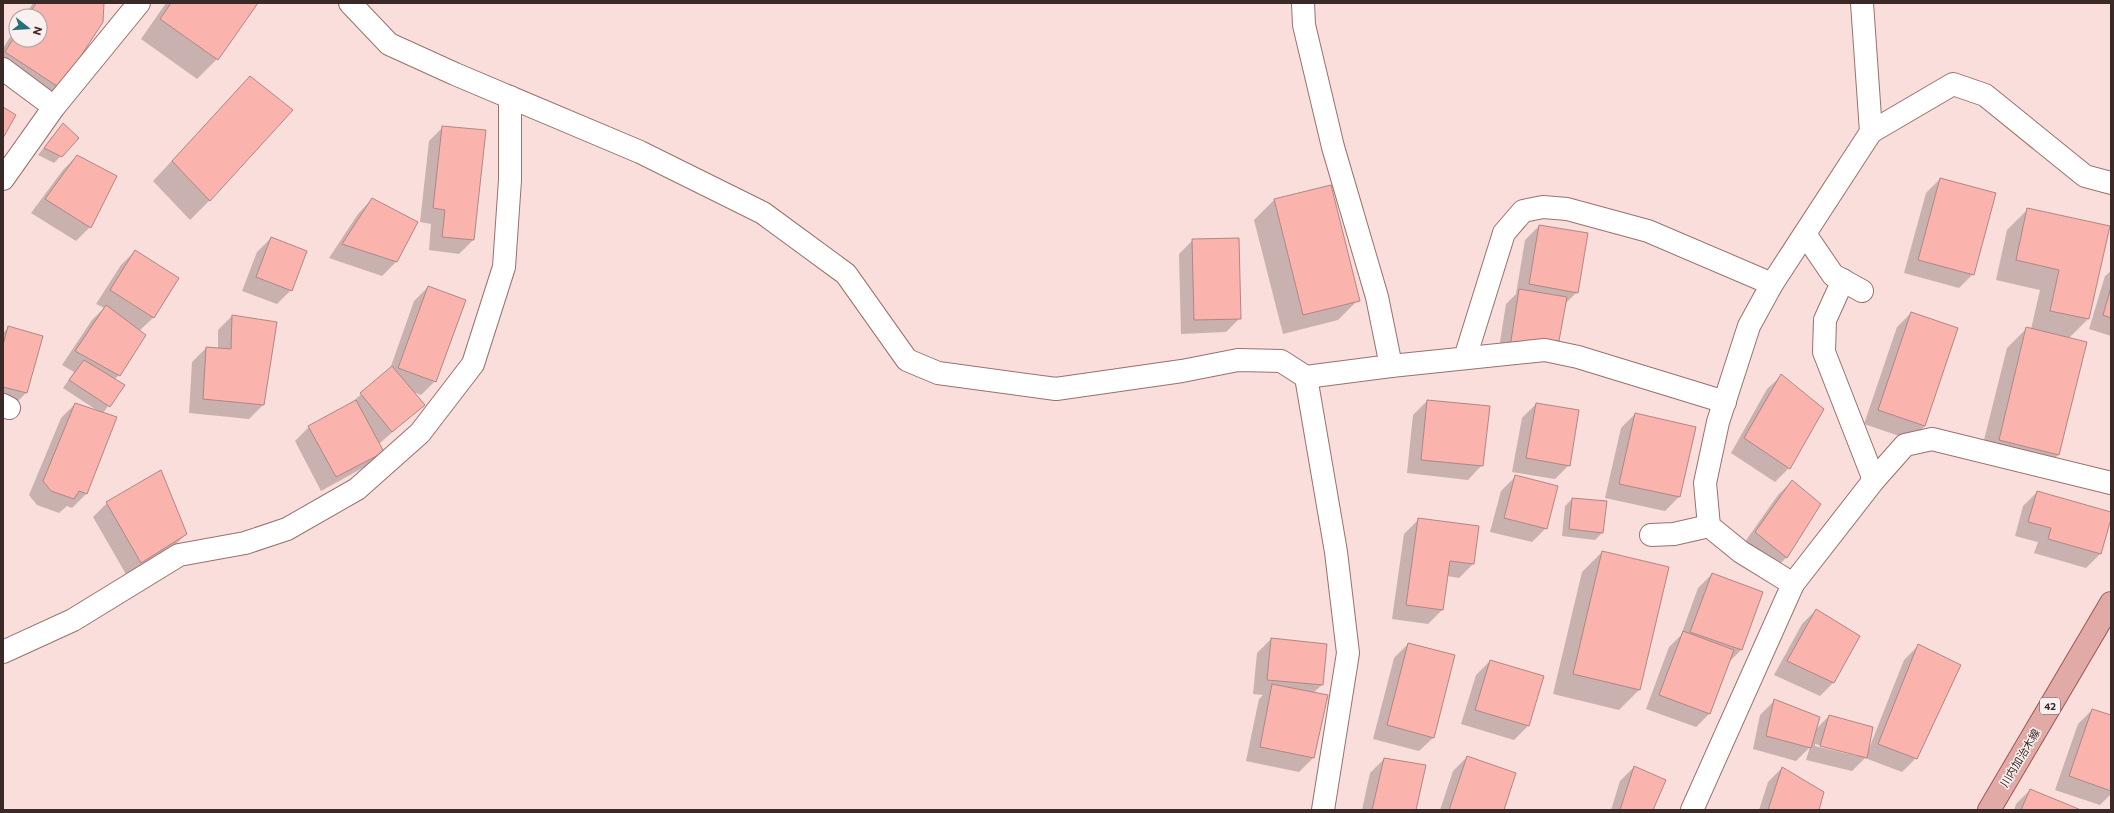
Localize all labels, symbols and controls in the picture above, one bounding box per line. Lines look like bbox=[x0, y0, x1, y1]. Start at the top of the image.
north arrow bbox=[8, 8, 48, 48]
text: N bbox=[31, 25, 45, 37]
road number: 42 bbox=[2040, 698, 2060, 714]
street label: 川内加治木線 bbox=[1997, 726, 2042, 789]

